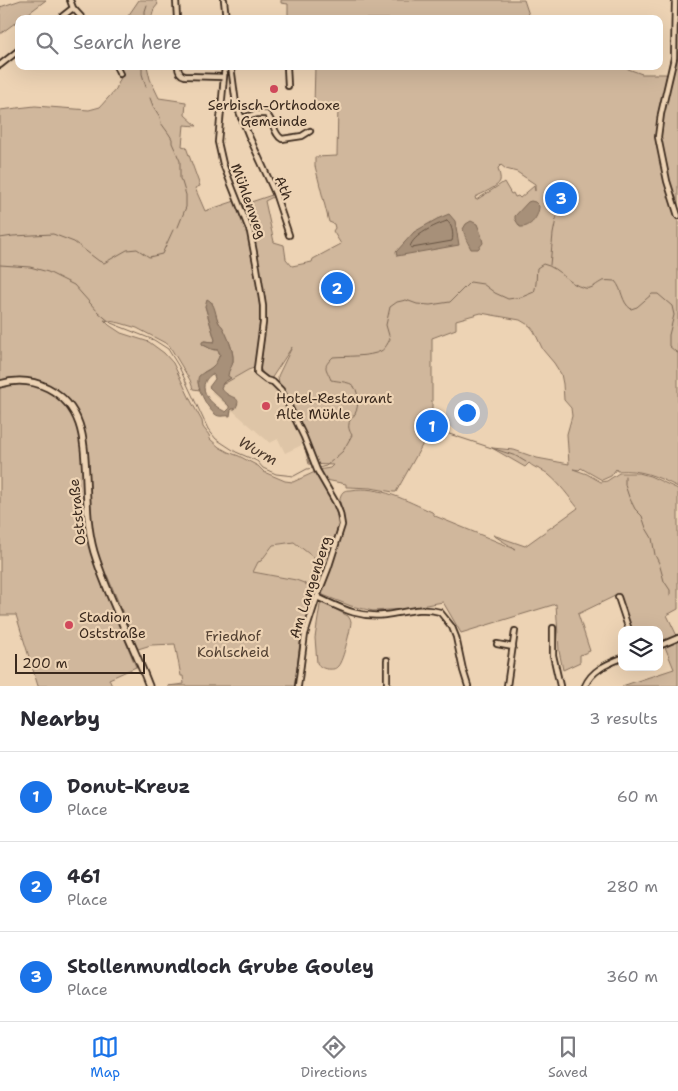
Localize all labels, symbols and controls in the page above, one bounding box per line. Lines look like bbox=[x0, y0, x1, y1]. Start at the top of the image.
search box bbox=[15, 15, 663, 70]
icon: search bbox=[33, 29, 61, 57]
text: Search here bbox=[73, 30, 182, 55]
marker: Serbisch-Orthodoxe Gemeinde bbox=[268, 83, 280, 95]
place label: Serbisch-Orthodoxe Gemeinde bbox=[208, 96, 340, 130]
street label: Mühlenweg bbox=[227, 161, 271, 241]
street label: Ath bbox=[271, 173, 297, 203]
pin: 3 bbox=[545, 179, 577, 217]
pin: 2 bbox=[321, 269, 353, 307]
place label: Hotel-Restaurant Alte Mühle bbox=[276, 389, 392, 423]
marker: Hotel-Restaurant Alte Mühle bbox=[260, 400, 272, 412]
your location bbox=[454, 400, 480, 426]
pin: 1 bbox=[416, 407, 448, 445]
water label: Wurm bbox=[235, 432, 281, 470]
street label: Oststraße bbox=[65, 478, 89, 546]
street label: Am Langenberg bbox=[285, 533, 335, 641]
place label: Stadion Oststraße bbox=[79, 608, 146, 642]
marker: Stadion Oststraße bbox=[63, 619, 75, 631]
map controls bbox=[618, 626, 663, 671]
button: layers bbox=[618, 626, 663, 671]
park label: Friedhof Kohlscheid bbox=[197, 627, 269, 661]
scale bar bbox=[15, 651, 145, 674]
text: 200 m bbox=[22, 654, 68, 672]
text: Nearby bbox=[20, 705, 100, 733]
text: 3 results bbox=[589, 708, 658, 729]
text: Donut-Kreuz bbox=[67, 774, 190, 799]
text: 1 bbox=[32, 786, 40, 807]
text: 60 m bbox=[617, 786, 658, 807]
text: Place bbox=[67, 799, 108, 820]
text: 461 bbox=[67, 864, 101, 889]
text: 2 bbox=[30, 876, 42, 897]
text: 280 m bbox=[606, 876, 658, 897]
text: Place bbox=[67, 889, 108, 910]
text: Stollenmundloch Grube Gouley bbox=[67, 954, 374, 979]
text: 3 bbox=[30, 966, 42, 987]
text: 360 m bbox=[606, 966, 658, 987]
text: Place bbox=[67, 979, 108, 1000]
tab: Map bbox=[90, 1033, 120, 1081]
tab: Directions bbox=[301, 1033, 368, 1081]
tab: Saved bbox=[548, 1033, 588, 1081]

